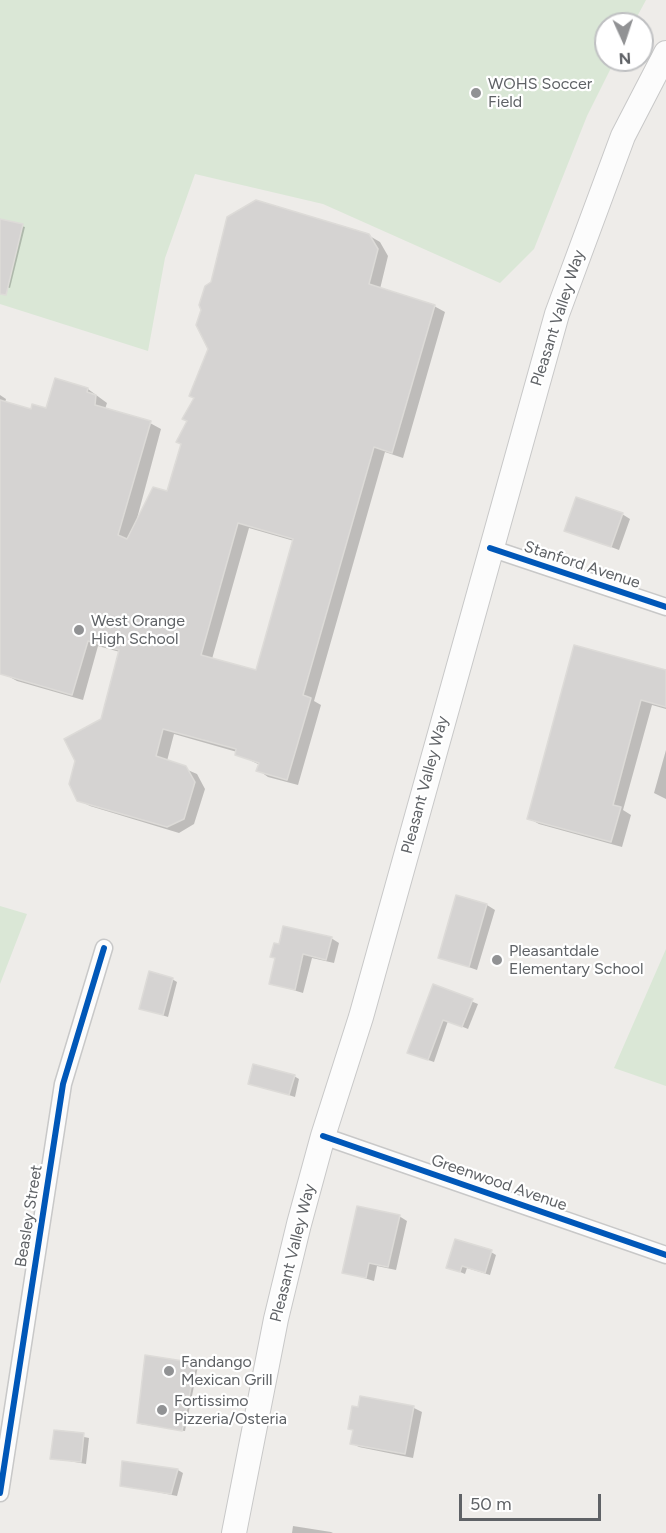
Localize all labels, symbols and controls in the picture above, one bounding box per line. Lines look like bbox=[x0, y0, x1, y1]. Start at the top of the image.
north arrow bbox=[594, 12, 654, 72]
text: N bbox=[618, 49, 632, 68]
place label: WOHS Soccer Field bbox=[488, 74, 592, 112]
marker: WOHS Soccer Field bbox=[469, 86, 483, 100]
street label: Pleasant Valley Way bbox=[527, 248, 589, 388]
street label: Stanford Avenue bbox=[522, 537, 642, 593]
place label: West Orange High School bbox=[91, 611, 185, 649]
marker: West Orange High School bbox=[72, 623, 86, 637]
street label: Pleasant Valley Way bbox=[397, 714, 453, 856]
place label: Pleasantdale Elementary School bbox=[509, 941, 643, 979]
marker: Pleasantdale Elementary School bbox=[490, 953, 504, 967]
street label: Greenwood Avenue bbox=[429, 1151, 569, 1215]
street label: Beasley Street bbox=[11, 1163, 47, 1269]
street label: Pleasant Valley Way bbox=[267, 1182, 319, 1324]
place label: Fandango Mexican Grill bbox=[181, 1352, 273, 1390]
marker: Fandango Mexican Grill bbox=[162, 1364, 176, 1378]
place label: Fortissimo Pizzeria/Osteria bbox=[174, 1391, 287, 1429]
marker: Fortissimo Pizzeria/Osteria bbox=[155, 1403, 169, 1417]
scale bar bbox=[462, 1482, 604, 1520]
text: 50 m bbox=[470, 1493, 512, 1515]

